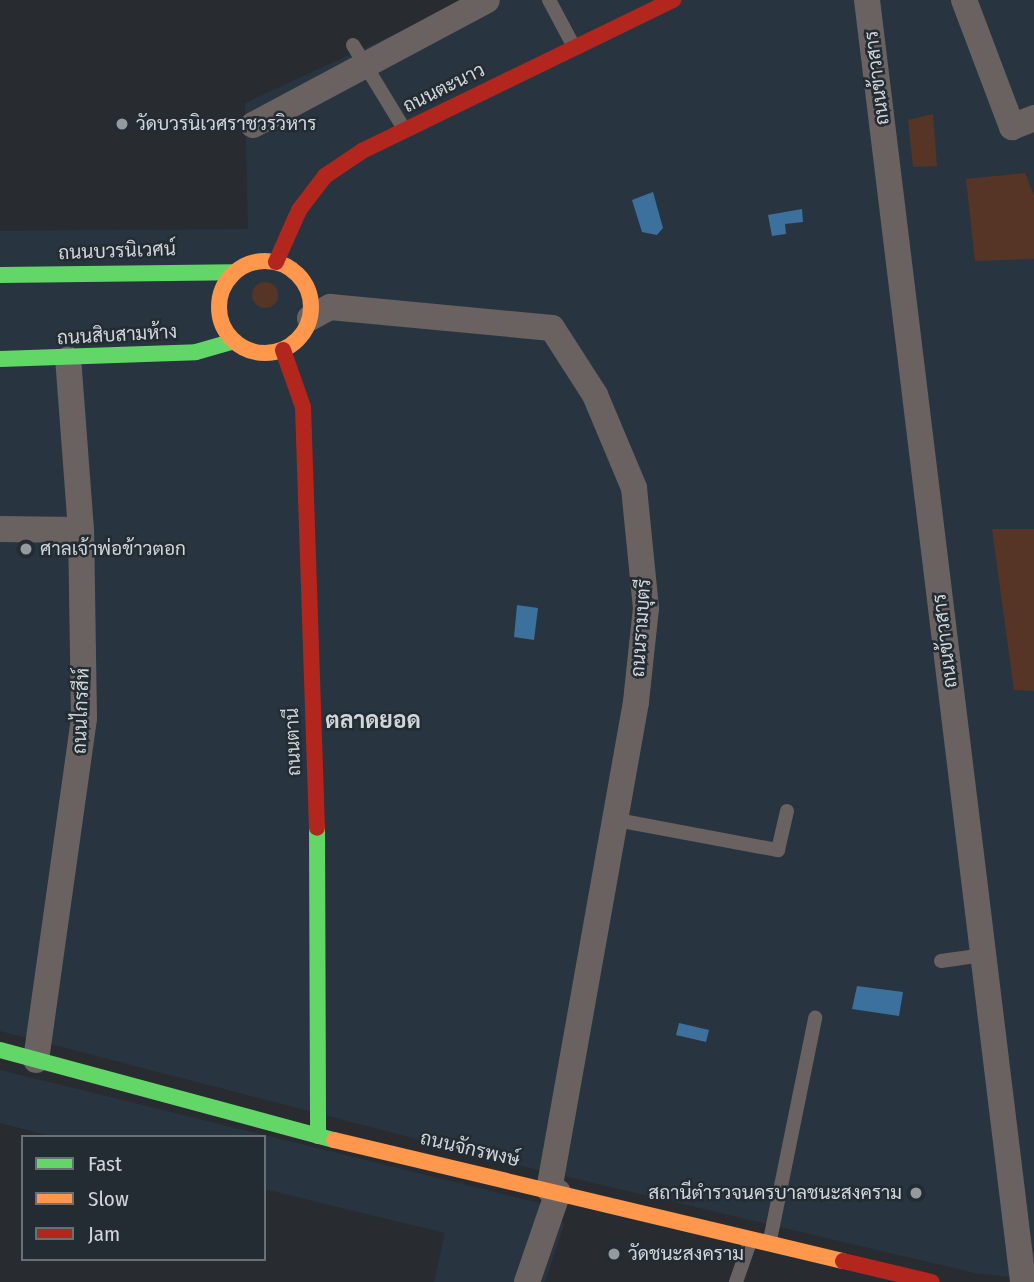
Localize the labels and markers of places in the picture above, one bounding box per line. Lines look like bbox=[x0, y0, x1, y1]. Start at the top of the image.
place label: วัดบวรนิเวศราชวรวิหาร bbox=[136, 113, 316, 135]
marker: วัดบวรนิเวศราชวรวิหาร bbox=[114, 116, 130, 132]
place label: ศาลเจ้าพ่อข้าวตอก bbox=[40, 538, 186, 560]
marker: ศาลเจ้าพ่อข้าวตอก bbox=[18, 541, 34, 557]
place label: สถานีตำรวจนครบาลชนะสงคราม bbox=[648, 1182, 902, 1204]
marker: สถานีตำรวจนครบาลชนะสงคราม bbox=[908, 1185, 924, 1201]
place label: วัดชนะสงคราม bbox=[628, 1243, 744, 1265]
marker: วัดชนะสงคราม bbox=[606, 1246, 622, 1262]

